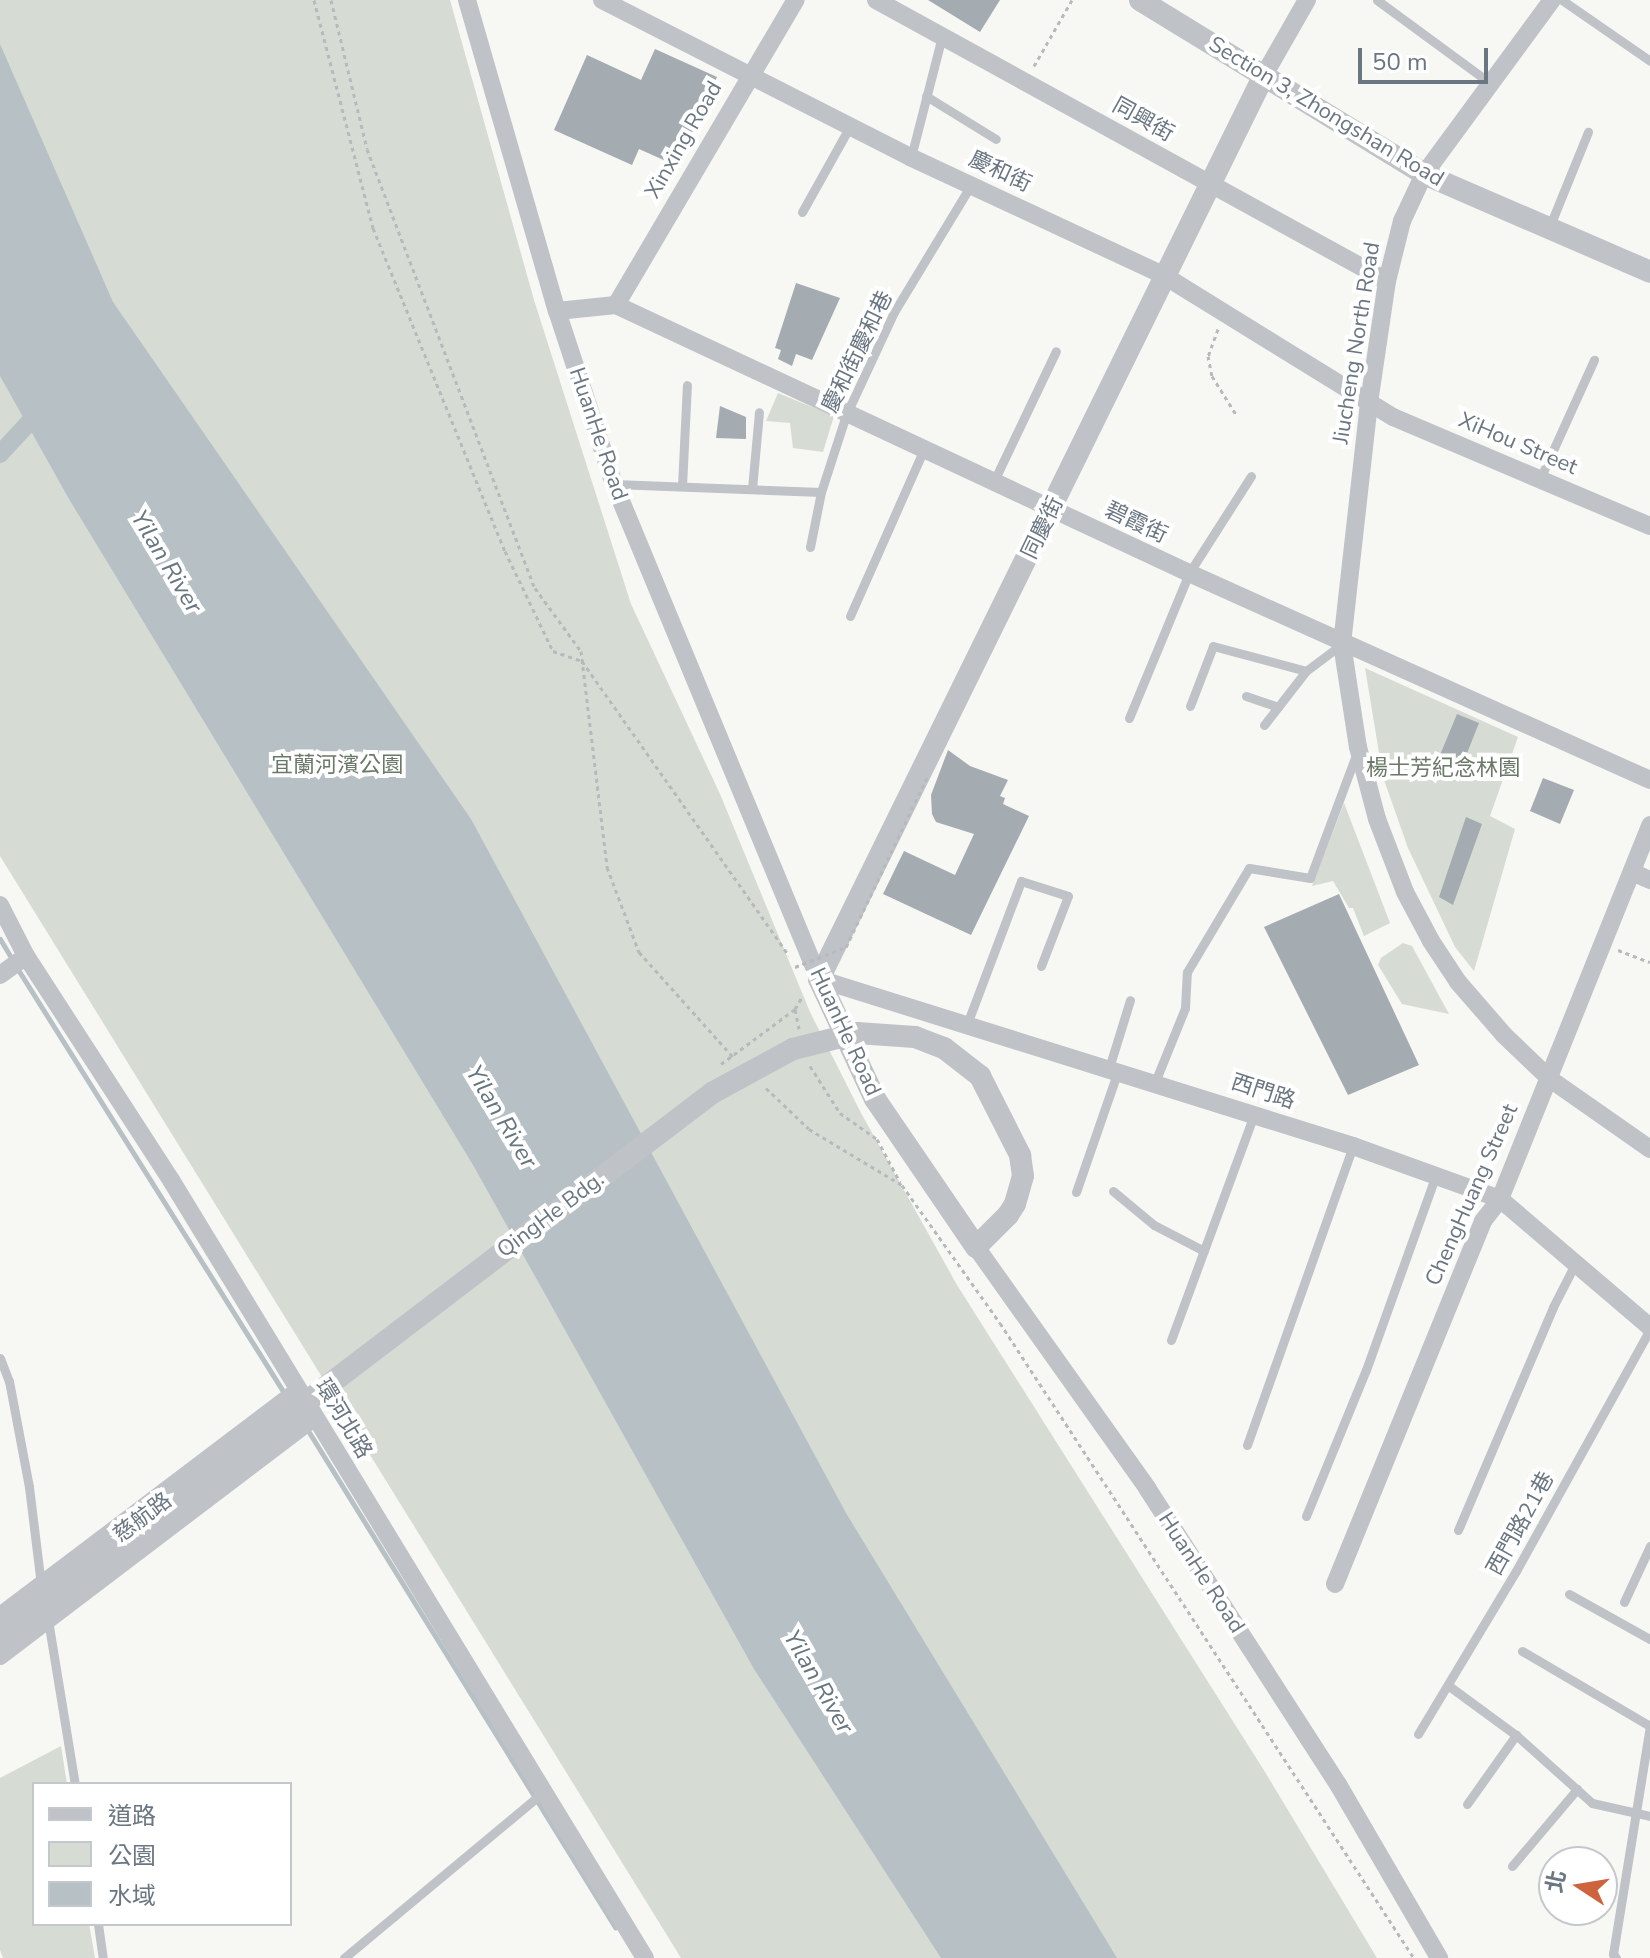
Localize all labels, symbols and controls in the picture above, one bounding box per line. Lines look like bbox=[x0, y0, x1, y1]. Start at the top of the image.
street label: Section 3, Zhongshan Road bbox=[1204, 31, 1448, 193]
scale bar bbox=[1362, 32, 1492, 82]
text: 50 m bbox=[1372, 46, 1428, 78]
street label: Xinxing Road bbox=[640, 77, 728, 203]
street label: 同興街 bbox=[1108, 92, 1178, 148]
street label: 慶和街 bbox=[965, 146, 1035, 198]
street label: Jiucheng North Road bbox=[1328, 240, 1386, 446]
street label: 慶和街慶和巷 bbox=[817, 287, 899, 417]
street label: HuanHe Road bbox=[563, 364, 633, 504]
street label: XiHou Street bbox=[1455, 407, 1581, 481]
street label: 同慶街 bbox=[1017, 493, 1069, 563]
street label: 碧霞街 bbox=[1101, 497, 1171, 549]
water label: Yilan River bbox=[124, 505, 208, 619]
park label: 宜蘭河濱公園 bbox=[271, 753, 403, 779]
park label: 楊士芳紀念林園 bbox=[1366, 756, 1520, 782]
street label: HuanHe Road bbox=[804, 964, 886, 1100]
water label: Yilan River bbox=[459, 1060, 543, 1174]
street label: 西門路 bbox=[1228, 1069, 1298, 1115]
street label: ChengHuang Street bbox=[1420, 1100, 1524, 1290]
street label: QingHe Bdg. bbox=[492, 1166, 610, 1264]
street label: 環河北路 bbox=[309, 1374, 377, 1464]
street label: 西門路21巷 bbox=[1482, 1468, 1560, 1580]
street label: 慈航路 bbox=[109, 1488, 177, 1548]
street label: HuanHe Road bbox=[1152, 1508, 1250, 1638]
water label: Yilan River bbox=[777, 1625, 859, 1739]
legend bbox=[32, 1782, 292, 1926]
text: 道路 bbox=[108, 1800, 156, 1832]
text: 公園 bbox=[108, 1840, 156, 1872]
north arrow bbox=[1538, 1846, 1618, 1926]
text: 北 bbox=[1540, 1868, 1573, 1895]
text: 水域 bbox=[108, 1880, 156, 1912]

